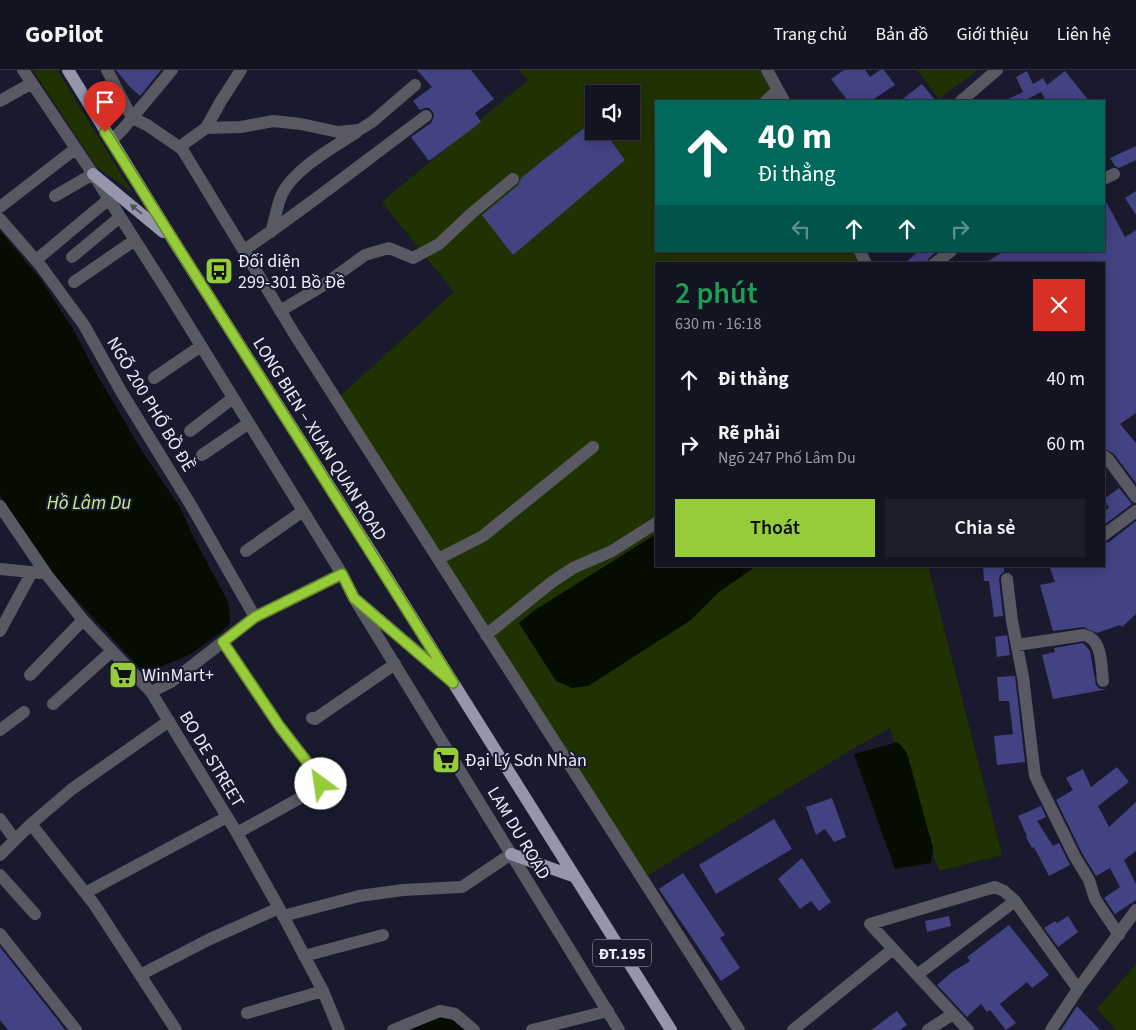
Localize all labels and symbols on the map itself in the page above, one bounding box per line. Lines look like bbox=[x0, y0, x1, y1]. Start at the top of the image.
pin bbox=[84, 81, 126, 132]
one-way arrow bbox=[129, 204, 142, 215]
place label: Đối diện 299-301 Bồ Đề bbox=[238, 249, 345, 295]
bus stop icon: Đối diện 299-301 Bồ Đề bbox=[204, 256, 234, 286]
street label: NGÕ 200 PHỐ BỒ ĐỀ bbox=[100, 332, 201, 476]
street label: LONG BIEN – XUAN QUAN ROAD bbox=[247, 333, 393, 546]
water label: Hồ Lâm Du bbox=[47, 490, 131, 517]
supermarket icon: WinMart+ bbox=[108, 660, 138, 690]
place label: WinMart+ bbox=[142, 663, 214, 688]
street label: BO DE STREET bbox=[173, 707, 250, 812]
supermarket icon: Đại Lý Sơn Nhàn bbox=[431, 745, 461, 775]
place label: Đại Lý Sơn Nhàn bbox=[465, 748, 587, 773]
position arrow bbox=[294, 757, 346, 809]
street label: LAM DU ROAD bbox=[481, 782, 556, 884]
road number: ĐT.195 bbox=[593, 940, 651, 966]

